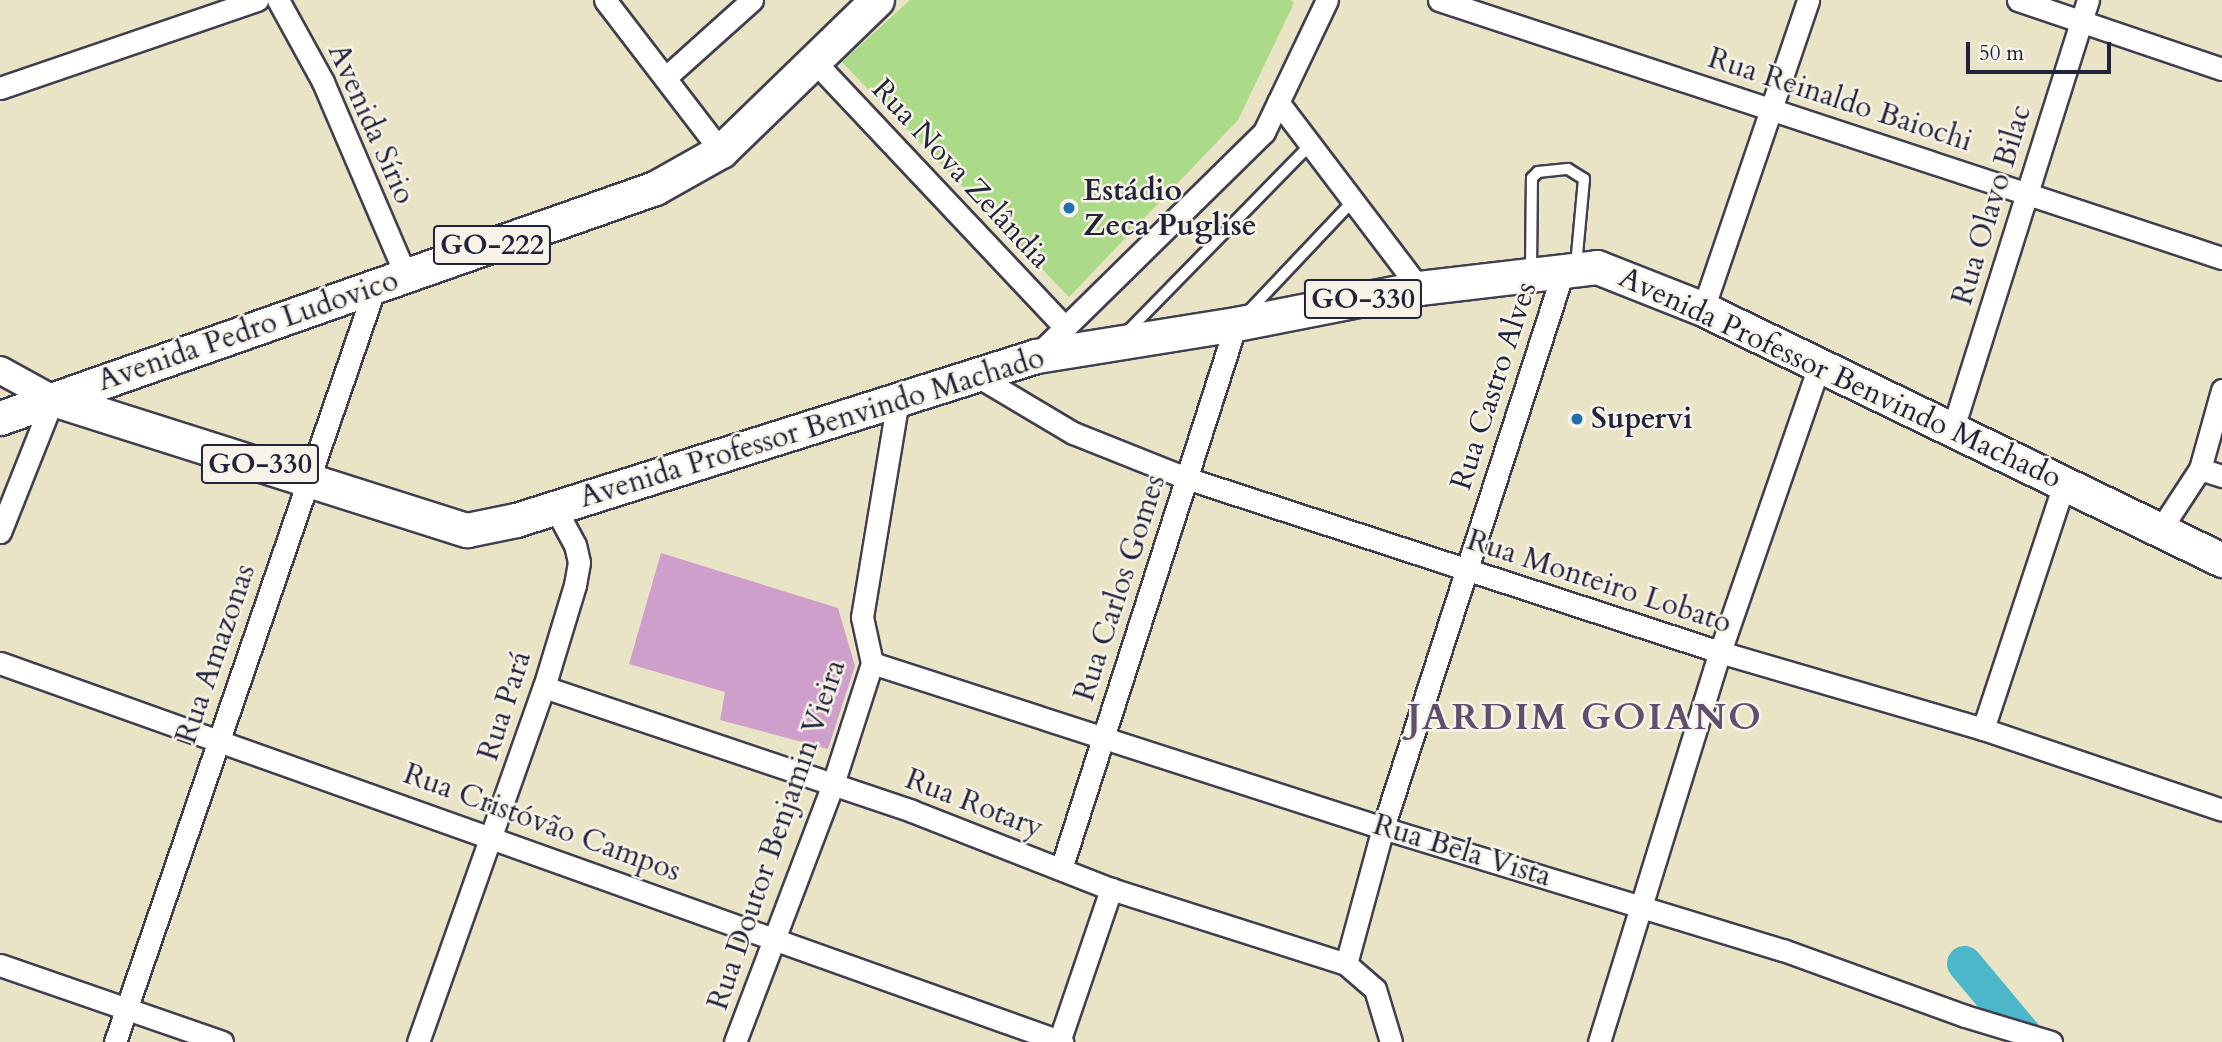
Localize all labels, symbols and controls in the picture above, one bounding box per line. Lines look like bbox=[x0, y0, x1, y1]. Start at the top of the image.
scale bar bbox=[1970, 28, 2115, 72]
street label: Avenida Sírio bbox=[320, 38, 422, 210]
text: 50 m bbox=[1979, 39, 2024, 68]
street label: Rua Reinaldo Baiochi bbox=[1703, 40, 1977, 160]
street label: Rua Nova Zelândia bbox=[864, 72, 1058, 276]
street label: Rua Olavo Bilac bbox=[1944, 101, 2040, 309]
place label: Estádio Zeca Puglise bbox=[1083, 173, 1257, 244]
marker: Estádio Zeca Puglise bbox=[1061, 200, 1077, 216]
road number: GO-222 bbox=[433, 220, 552, 270]
street label: Avenida Professor Benvindo Machado bbox=[1613, 259, 2067, 497]
street label: Avenida Pedro Ludovico bbox=[93, 263, 403, 399]
road number: GO-330 bbox=[1304, 274, 1422, 324]
street label: Rua Castro Alves bbox=[1443, 277, 1545, 495]
street label: Avenida Professor Benvindo Machado bbox=[575, 340, 1049, 516]
place label: Supervi bbox=[1591, 401, 1692, 437]
marker: Supervi bbox=[1569, 411, 1585, 427]
road number: GO-330 bbox=[201, 440, 320, 489]
street label: Rua Carlos Gomes bbox=[1066, 470, 1174, 706]
street label: Rua Monteiro Lobato bbox=[1462, 522, 1736, 642]
street label: Rua Amazonas bbox=[168, 559, 264, 749]
street label: Rua Pará bbox=[470, 647, 540, 765]
street label: Rua Doutor Benjamin Vieira bbox=[700, 655, 854, 1015]
district label: JARDIM GOIANO bbox=[1409, 695, 1761, 739]
street label: Rua Cristóvão Campos bbox=[399, 756, 685, 890]
street label: Rua Rotary bbox=[900, 761, 1048, 847]
street label: Rua Bela Vista bbox=[1369, 807, 1555, 895]

